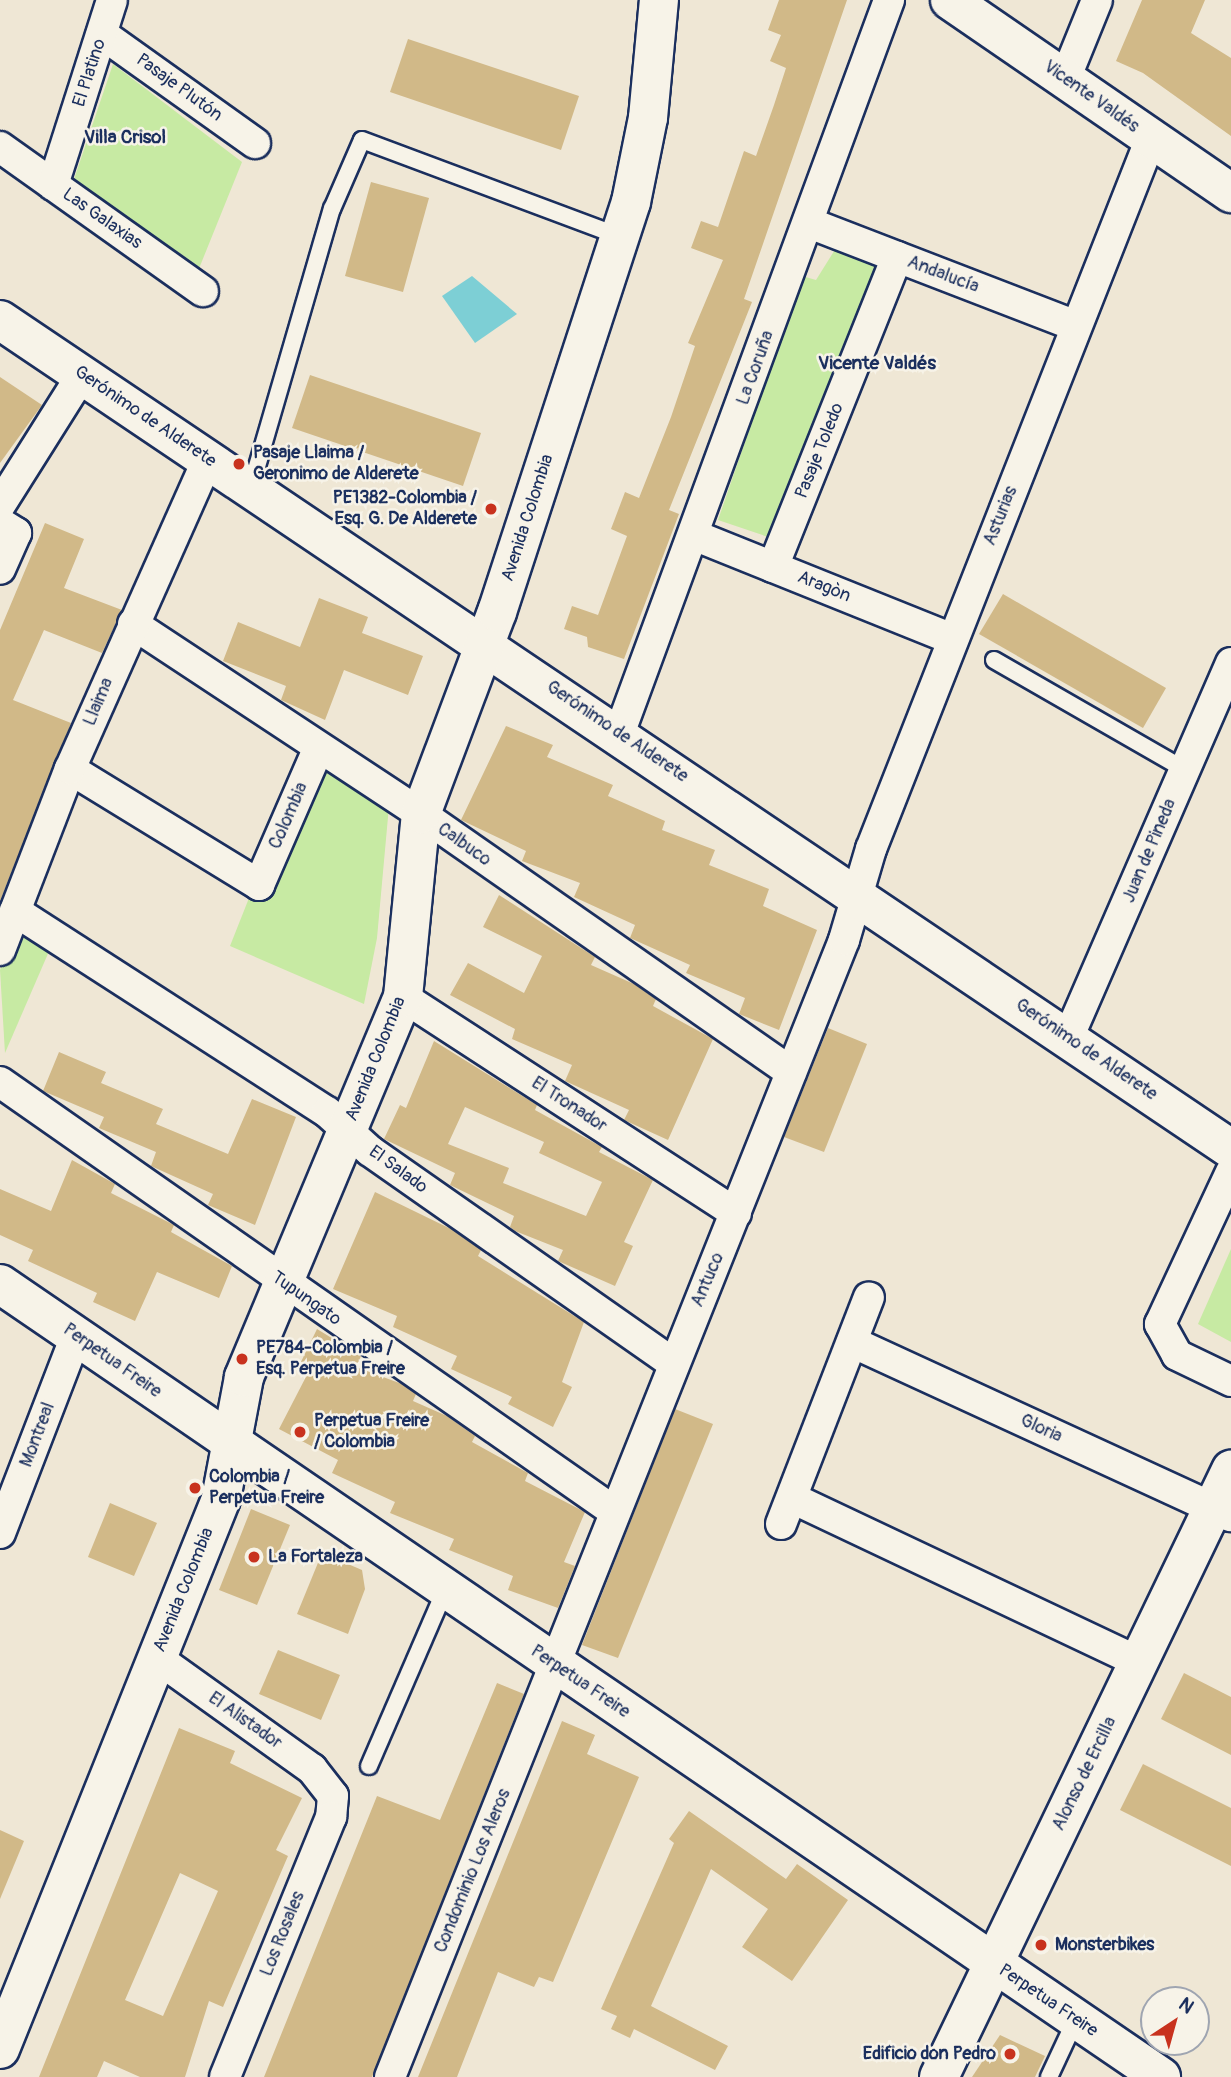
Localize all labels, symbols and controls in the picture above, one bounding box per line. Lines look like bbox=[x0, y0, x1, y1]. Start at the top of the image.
street label: El Platino bbox=[69, 36, 111, 110]
street label: Pasaje Plutón bbox=[132, 49, 226, 127]
street label: Vicente Valdés bbox=[1039, 56, 1143, 138]
district label: Villa Crisol bbox=[84, 127, 166, 149]
street label: Las Galaxias bbox=[58, 184, 146, 254]
street label: Andalucía bbox=[904, 251, 982, 299]
street label: La Coruña bbox=[733, 328, 779, 408]
district label: Vicente Valdés bbox=[818, 353, 936, 375]
street label: Gerónimo de Alderete bbox=[70, 362, 220, 472]
street label: Pasaje Toledo bbox=[791, 400, 849, 502]
place label: Pasaje Llaima / Geronimo de Alderete bbox=[253, 443, 419, 486]
street label: Avenida Colombia bbox=[497, 452, 559, 584]
marker: Pasaje Llaima / Geronimo de Alderete bbox=[231, 456, 247, 472]
street label: Asturias bbox=[979, 483, 1023, 549]
place label: PE1382-Colombia / Esq. G. De Alderete bbox=[333, 488, 477, 530]
marker: PE1382-Colombia / Esq. G. De Alderete bbox=[483, 501, 499, 517]
street label: Aragòn bbox=[794, 567, 854, 607]
street label: Llaima bbox=[79, 675, 119, 729]
street label: Gerónimo de Alderete bbox=[542, 677, 692, 787]
street label: Colombia bbox=[265, 779, 313, 853]
street label: Juan de Pineda bbox=[1118, 796, 1182, 906]
street label: Calbuco bbox=[433, 819, 495, 871]
street label: Avenida Colombia bbox=[341, 994, 411, 1124]
street label: Gerónimo de Alderete bbox=[1011, 995, 1161, 1105]
street label: El Tronador bbox=[527, 1073, 611, 1137]
street label: El Salado bbox=[364, 1142, 432, 1198]
street label: Antuco bbox=[687, 1250, 729, 1310]
street label: Tupungato bbox=[267, 1267, 345, 1331]
street label: Perpetua Freire bbox=[59, 1319, 165, 1403]
place label: PE784-Colombia / Esq. Perpetua Freire bbox=[256, 1338, 405, 1380]
marker: PE784-Colombia / Esq. Perpetua Freire bbox=[234, 1351, 250, 1367]
street label: Montreal bbox=[16, 1400, 60, 1470]
street label: Gloria bbox=[1017, 1410, 1065, 1448]
place label: Perpetua Freire / Colombia bbox=[314, 1411, 429, 1454]
marker: Perpetua Freire / Colombia bbox=[292, 1424, 308, 1440]
place label: Colombia / Perpetua Freire bbox=[209, 1467, 324, 1510]
marker: Colombia / Perpetua Freire bbox=[187, 1480, 203, 1496]
street label: Avenida Colombia bbox=[149, 1525, 219, 1655]
place label: La Fortaleza bbox=[268, 1546, 363, 1568]
marker: La Fortaleza bbox=[246, 1549, 262, 1565]
street label: Perpetua Freire bbox=[526, 1641, 634, 1723]
street label: El Alistador bbox=[204, 1688, 286, 1754]
street label: Alonso de Ercilla bbox=[1048, 1714, 1122, 1834]
street label: Condominio Los Aleros bbox=[430, 1786, 516, 1956]
street label: Los Rosales bbox=[256, 1888, 310, 1980]
place label: Monsterbikes bbox=[1055, 1934, 1154, 1956]
marker: Monsterbikes bbox=[1033, 1937, 1049, 1953]
street label: Perpetua Freire bbox=[994, 1960, 1102, 2042]
north arrow bbox=[1140, 1986, 1210, 2056]
text: N bbox=[1174, 1992, 1198, 2019]
place label: Edificio don Pedro bbox=[863, 2043, 996, 2065]
marker: Edificio don Pedro bbox=[1002, 2046, 1018, 2062]

